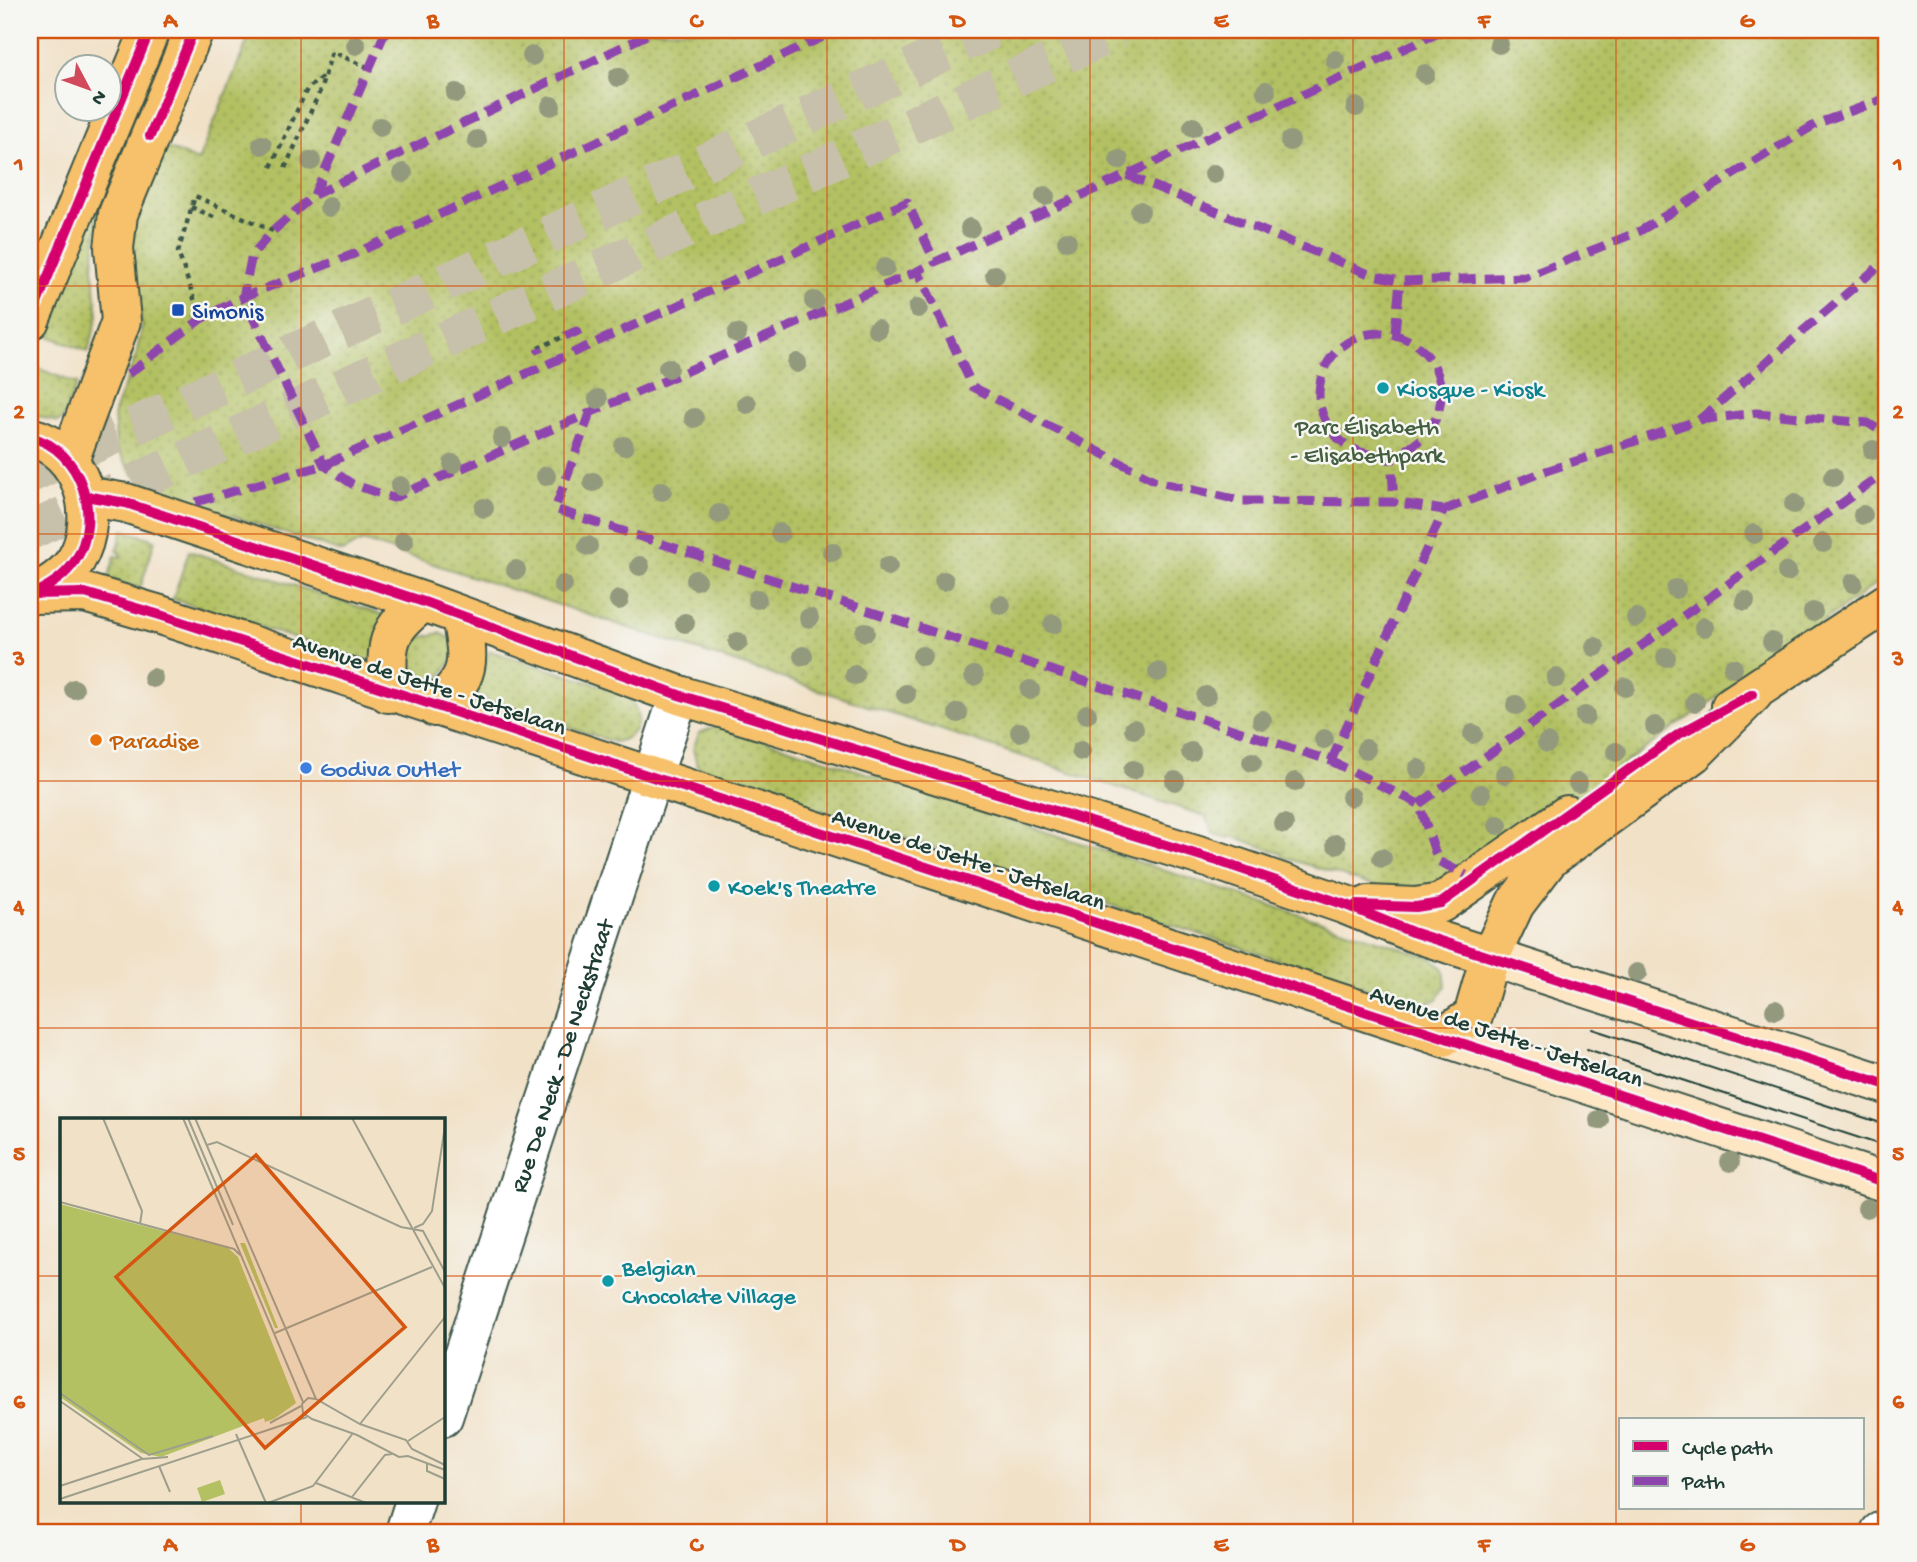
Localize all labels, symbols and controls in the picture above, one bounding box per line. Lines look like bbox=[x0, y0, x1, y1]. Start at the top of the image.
text: A bbox=[162, 9, 178, 36]
text: B bbox=[426, 9, 440, 36]
text: C bbox=[690, 9, 705, 36]
text: D bbox=[949, 9, 967, 36]
text: E bbox=[1214, 9, 1230, 36]
text: F bbox=[1477, 9, 1492, 36]
text: G bbox=[1740, 9, 1756, 36]
north arrow bbox=[52, 52, 122, 122]
text: N bbox=[85, 85, 111, 109]
text: 1 bbox=[13, 152, 24, 179]
text: 1 bbox=[1892, 152, 1903, 179]
place label: Simonis bbox=[192, 299, 264, 328]
marker: Simonis bbox=[170, 302, 186, 318]
place label: Kiosque - Kiosk bbox=[1397, 377, 1546, 406]
marker: Kiosque - Kiosk bbox=[1375, 380, 1391, 396]
text: 2 bbox=[13, 400, 25, 427]
text: 2 bbox=[1892, 400, 1904, 427]
park label: Parc Élisabeth - Elisabethpark bbox=[1291, 415, 1446, 472]
street label: Avenue de Jette - Jetselaan bbox=[289, 628, 570, 744]
text: 3 bbox=[12, 647, 25, 674]
text: 3 bbox=[1891, 647, 1904, 674]
place label: Paradise bbox=[109, 729, 199, 758]
marker: Paradise bbox=[88, 732, 104, 748]
place label: Godiva Outlet bbox=[320, 757, 462, 786]
marker: Godiva Outlet bbox=[298, 760, 314, 776]
street label: Avenue de Jette - Jetselaan bbox=[828, 803, 1109, 919]
place label: Koek's Theatre bbox=[728, 875, 877, 904]
marker: Koek's Theatre bbox=[706, 878, 722, 894]
text: 4 bbox=[13, 895, 25, 922]
text: 4 bbox=[1892, 895, 1904, 922]
street label: Rue De Neck - De Neckstraat bbox=[506, 914, 623, 1197]
street label: Avenue de Jette - Jetselaan bbox=[1366, 980, 1647, 1096]
inset map bbox=[60, 1118, 444, 1502]
text: 5 bbox=[13, 1142, 25, 1169]
text: 5 bbox=[1892, 1142, 1904, 1169]
place label: Belgian Chocolate Village bbox=[621, 1256, 797, 1313]
marker: Belgian Chocolate Village bbox=[600, 1273, 616, 1289]
text: 6 bbox=[13, 1390, 26, 1417]
text: 6 bbox=[1892, 1390, 1905, 1417]
legend bbox=[1619, 1418, 1864, 1510]
text: Cycle path bbox=[1682, 1438, 1773, 1463]
text: Path bbox=[1681, 1472, 1725, 1497]
text: A bbox=[162, 1533, 178, 1560]
text: B bbox=[426, 1533, 440, 1560]
text: C bbox=[690, 1533, 705, 1560]
text: D bbox=[949, 1533, 967, 1560]
text: E bbox=[1214, 1533, 1230, 1560]
text: F bbox=[1477, 1533, 1492, 1560]
text: G bbox=[1740, 1533, 1756, 1560]

